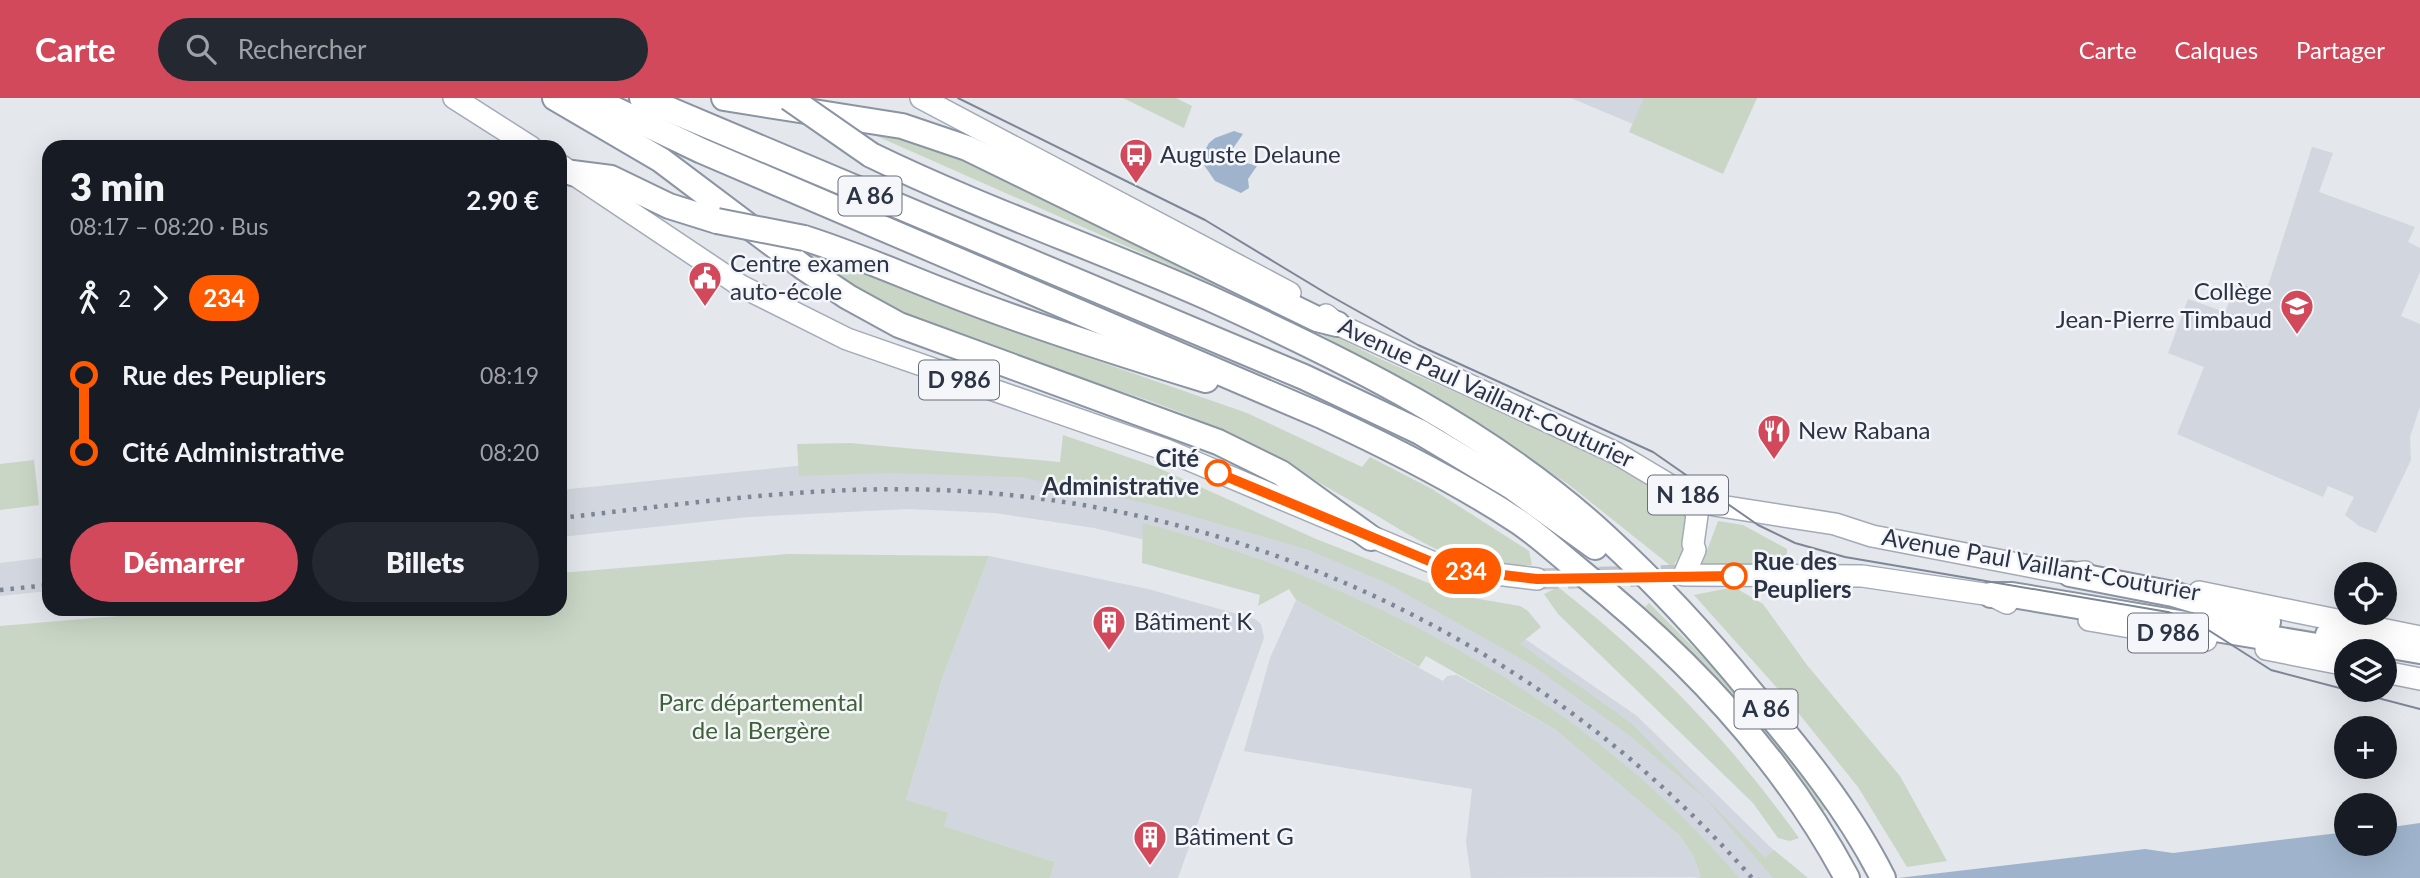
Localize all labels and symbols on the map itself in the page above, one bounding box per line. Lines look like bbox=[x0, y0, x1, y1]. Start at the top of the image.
bus stop icon: Auguste Delaune bbox=[1117, 136, 1155, 185]
place label: Auguste Delaune bbox=[1160, 139, 1341, 168]
road number: A 86 bbox=[838, 176, 902, 216]
place label: Centre examen auto-école bbox=[730, 248, 890, 305]
public building icon: Centre examen auto-école bbox=[686, 259, 724, 308]
place label: Collège Jean-Pierre Timbaud bbox=[2056, 276, 2272, 333]
school or university icon: Collège Jean-Pierre Timbaud bbox=[2278, 287, 2316, 336]
street label: Avenue Paul Vaillant-Couturier bbox=[1334, 310, 1639, 473]
road number: D 986 bbox=[919, 360, 999, 400]
restaurant icon: New Rabana bbox=[1755, 412, 1793, 461]
place label: New Rabana bbox=[1798, 415, 1930, 444]
place label: Cité Administrative bbox=[1041, 443, 1199, 500]
marker: Cité Administrative bbox=[1205, 460, 1231, 486]
road number: N 186 bbox=[1648, 476, 1728, 514]
street label: Avenue Paul Vaillant-Couturier bbox=[1880, 521, 2203, 606]
place label: Rue des Peupliers bbox=[1753, 546, 1852, 603]
line badge: 234 bbox=[1426, 548, 1506, 594]
marker: Rue des Peupliers bbox=[1721, 563, 1747, 589]
building icon: Bâtiment K bbox=[1090, 603, 1128, 652]
place label: Bâtiment K bbox=[1134, 606, 1252, 635]
road number: D 986 bbox=[2128, 614, 2208, 652]
park label: Parc départemental de la Bergère bbox=[658, 687, 864, 744]
road number: A 86 bbox=[1734, 690, 1798, 729]
building icon: Bâtiment G bbox=[1131, 818, 1169, 867]
place label: Bâtiment G bbox=[1174, 821, 1294, 850]

